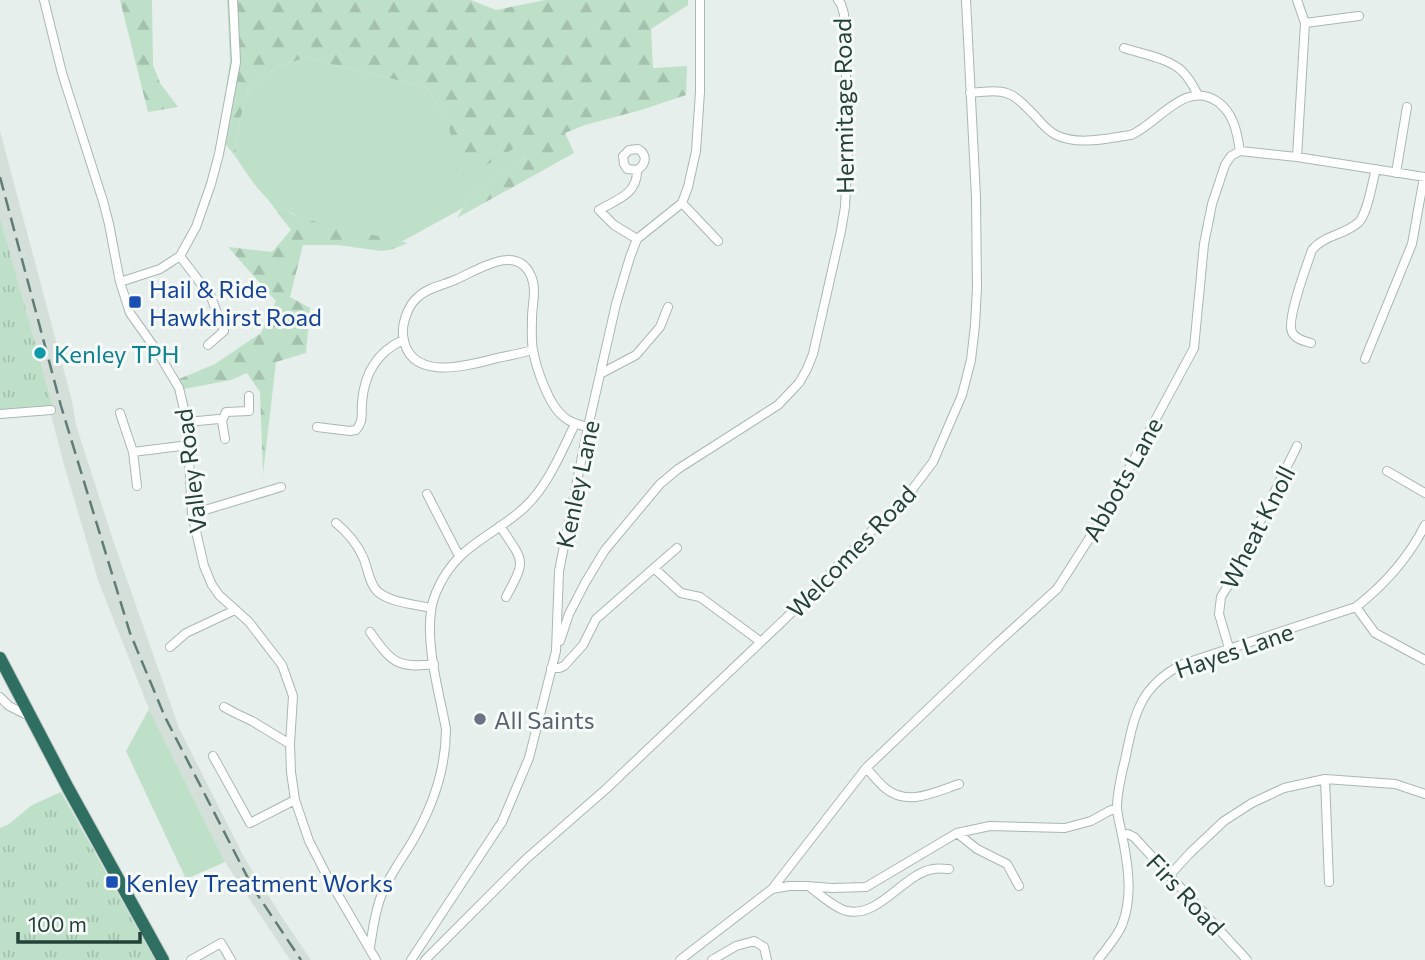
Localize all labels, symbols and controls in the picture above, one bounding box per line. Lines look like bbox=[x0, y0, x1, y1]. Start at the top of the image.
street label: Hermitage Road bbox=[827, 18, 859, 194]
place label: Hail & Ride Hawkhirst Road bbox=[149, 274, 322, 331]
marker: Hail & Ride Hawkhirst Road bbox=[127, 294, 143, 310]
place label: Kenley TPH bbox=[54, 339, 180, 368]
marker: Kenley TPH bbox=[32, 345, 48, 361]
street label: Valley Road bbox=[168, 407, 212, 535]
street label: Abbots Lane bbox=[1076, 412, 1168, 546]
street label: Kenley Lane bbox=[549, 417, 605, 551]
street label: Wheat Knoll bbox=[1214, 461, 1300, 593]
street label: Welcomes Road bbox=[781, 479, 921, 623]
street label: Hayes Lane bbox=[1171, 616, 1297, 684]
place label: All Saints bbox=[494, 705, 595, 734]
marker: All Saints bbox=[472, 711, 488, 727]
street label: Firs Road bbox=[1141, 847, 1231, 941]
place label: Kenley Treatment Works bbox=[126, 868, 393, 897]
marker: Kenley Treatment Works bbox=[104, 874, 120, 890]
scale bar bbox=[18, 900, 140, 944]
text: 100 m bbox=[28, 911, 87, 936]

